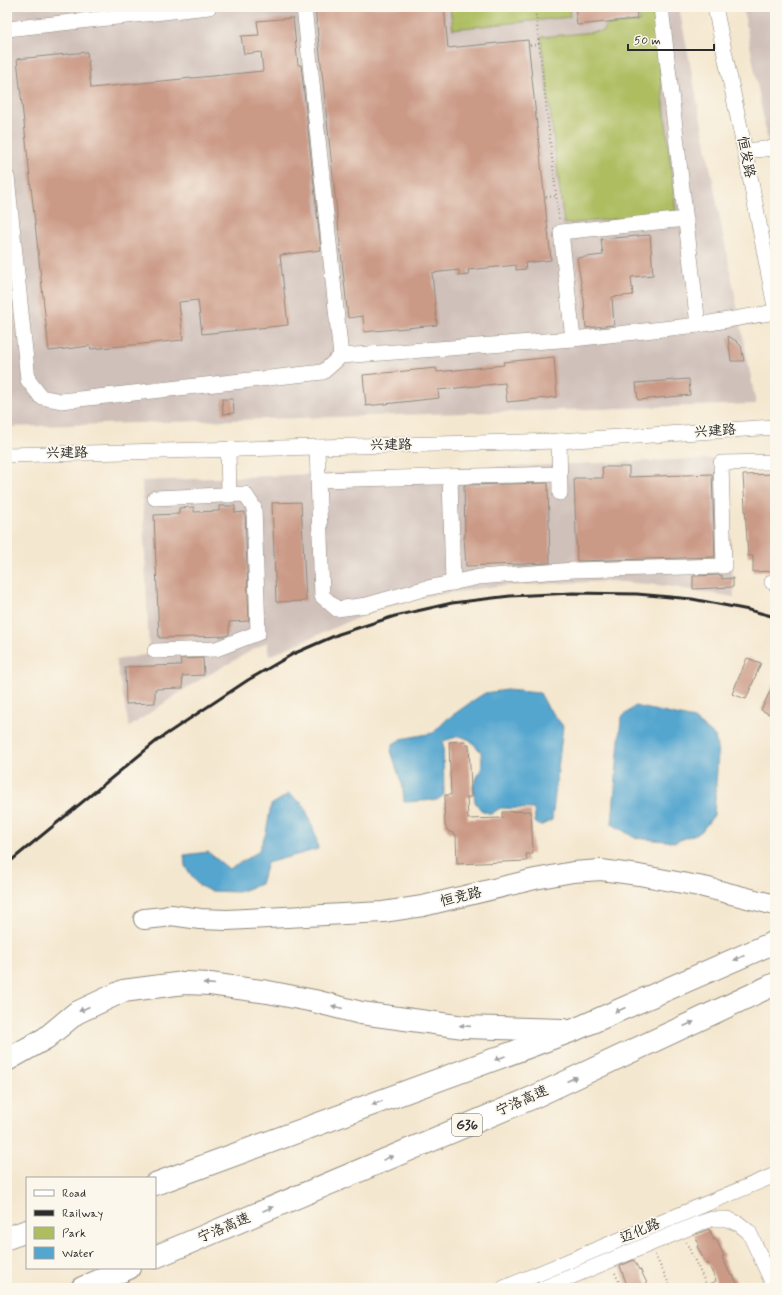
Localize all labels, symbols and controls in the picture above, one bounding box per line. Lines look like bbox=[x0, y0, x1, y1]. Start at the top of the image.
scale bar bbox=[628, 26, 714, 52]
text: 50 m bbox=[634, 33, 661, 49]
street label: 恒发路 bbox=[733, 135, 759, 179]
street label: 兴建路 bbox=[693, 421, 737, 441]
street label: 兴建路 bbox=[370, 436, 412, 454]
street label: 兴建路 bbox=[46, 444, 88, 462]
street label: 恒竞路 bbox=[438, 883, 484, 911]
one-way arrow bbox=[733, 955, 745, 961]
one-way arrow bbox=[203, 981, 215, 988]
one-way arrow bbox=[331, 1003, 343, 1009]
one-way arrow bbox=[78, 1006, 89, 1012]
one-way arrow bbox=[615, 1007, 626, 1013]
one-way arrow bbox=[684, 1021, 695, 1027]
one-way arrow bbox=[459, 1023, 471, 1030]
one-way arrow bbox=[493, 1055, 505, 1061]
one-way arrow bbox=[566, 1076, 577, 1082]
street label: 宁洛高速 bbox=[493, 1081, 551, 1121]
one-way arrow bbox=[371, 1100, 383, 1106]
road number: G36 bbox=[452, 1114, 482, 1136]
one-way arrow bbox=[382, 1155, 394, 1162]
legend bbox=[26, 1177, 156, 1269]
text: Road bbox=[62, 1186, 86, 1202]
text: Railway bbox=[62, 1206, 104, 1222]
one-way arrow bbox=[263, 1206, 274, 1212]
street label: 宁洛高速 bbox=[195, 1209, 253, 1247]
street label: 迈化路 bbox=[617, 1215, 663, 1247]
text: Park bbox=[62, 1226, 86, 1242]
text: Water bbox=[62, 1246, 94, 1262]

